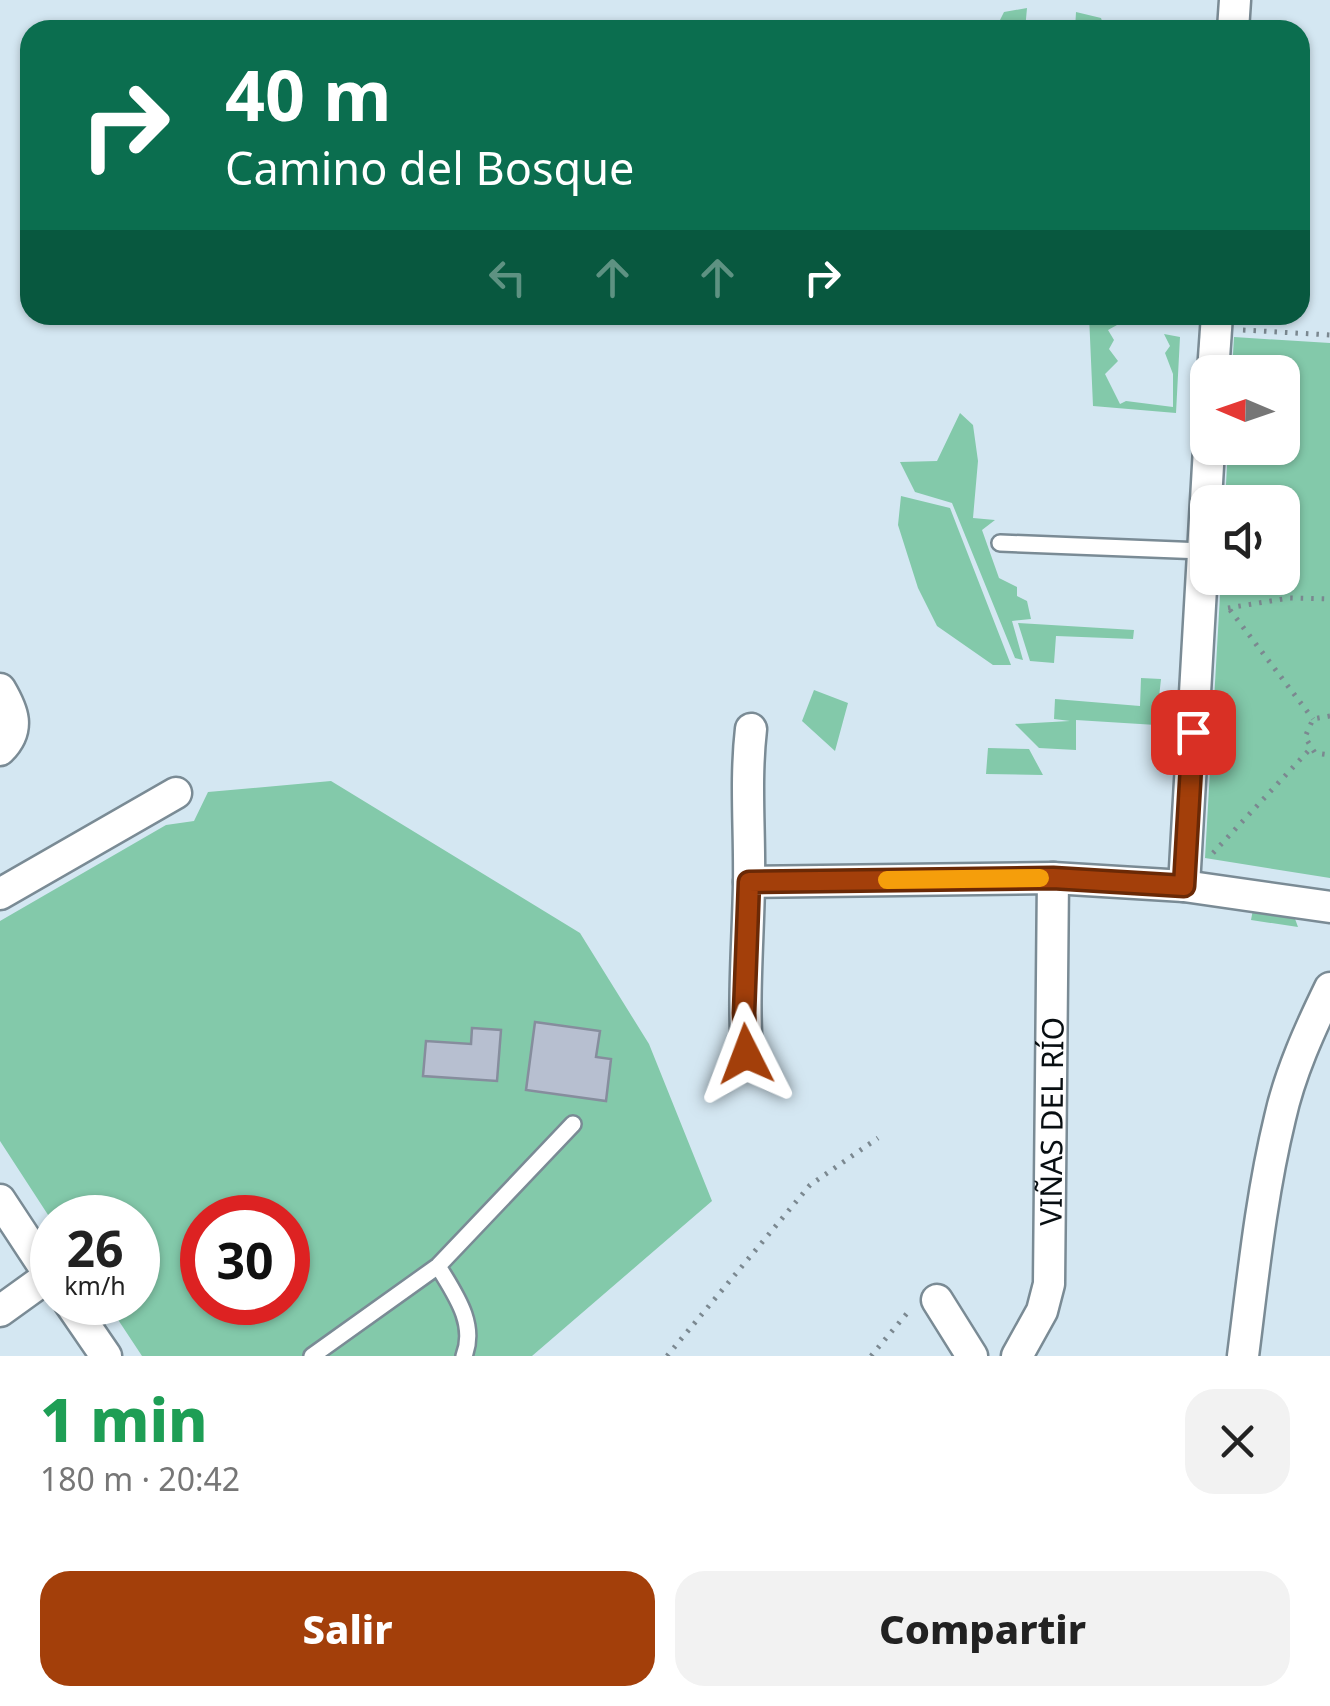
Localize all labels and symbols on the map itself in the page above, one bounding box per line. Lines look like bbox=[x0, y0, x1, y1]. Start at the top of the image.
north arrow bbox=[1190, 355, 1300, 465]
pin bbox=[1151, 690, 1236, 775]
position arrow bbox=[694, 1002, 798, 1106]
street label: VIÑAS DEL RÍO bbox=[1029, 1017, 1072, 1226]
speed limit sign: 30 bbox=[180, 1195, 310, 1325]

